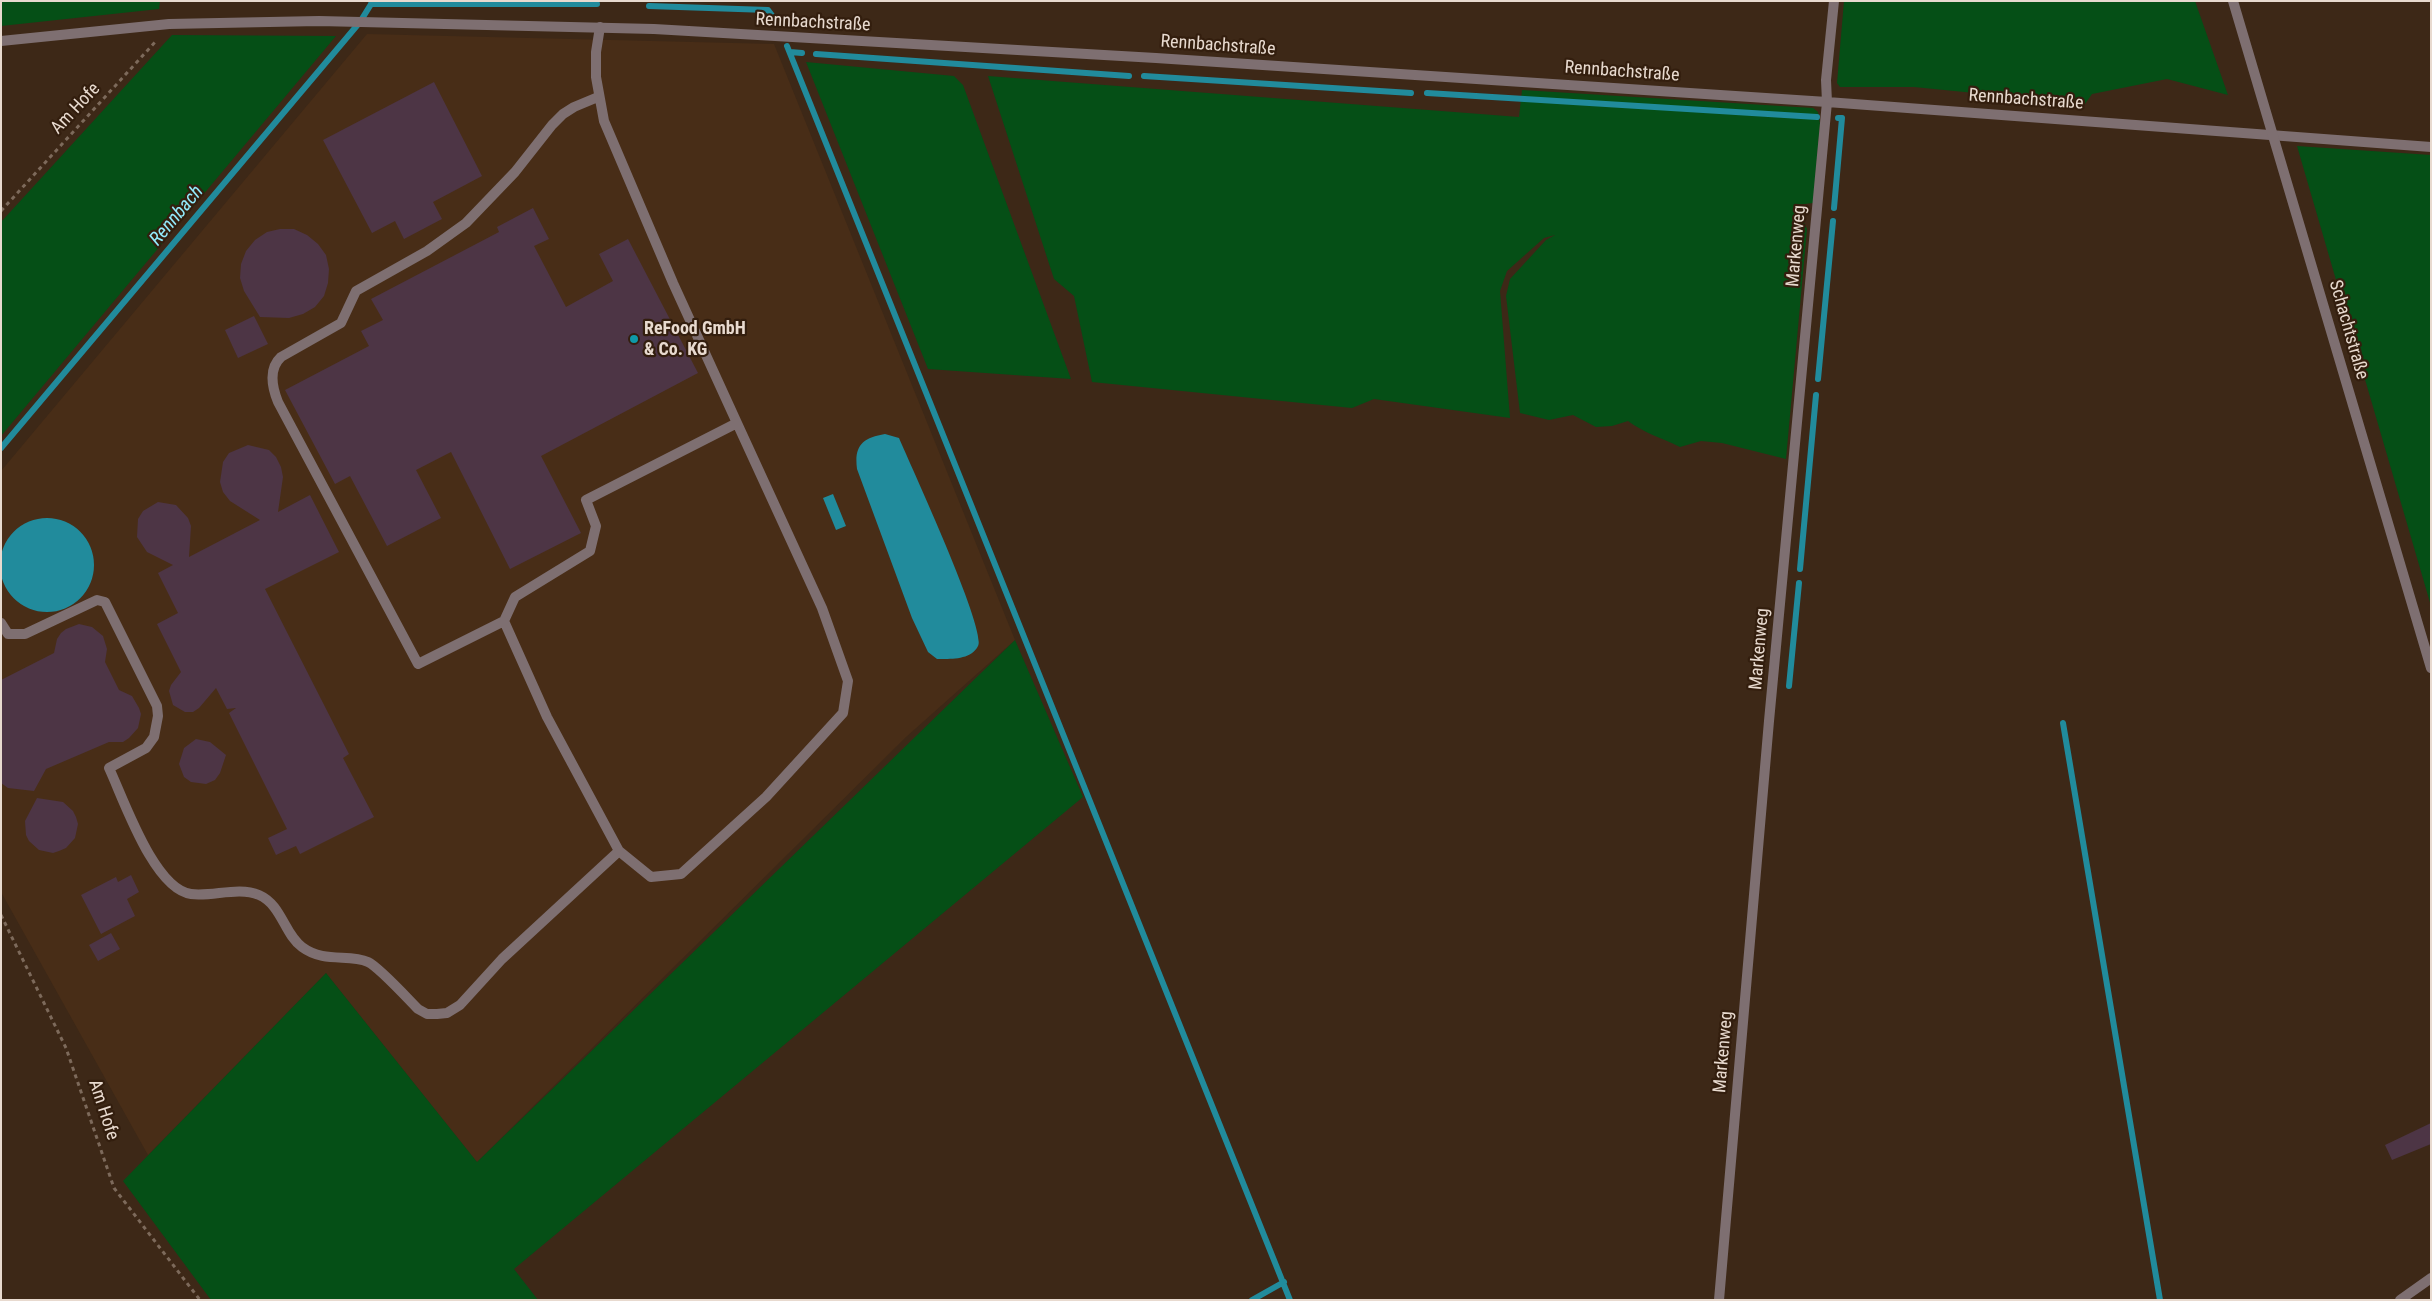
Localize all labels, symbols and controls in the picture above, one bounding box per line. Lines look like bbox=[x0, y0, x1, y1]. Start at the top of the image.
street label: Rennbachstraße bbox=[755, 9, 871, 37]
street label: Rennbachstraße bbox=[1160, 31, 1276, 61]
street label: Rennbachstraße bbox=[1564, 57, 1680, 87]
street label: Am Hofe bbox=[47, 79, 105, 139]
street label: Rennbachstraße bbox=[1968, 85, 2084, 115]
water label: Rennbach bbox=[145, 181, 209, 251]
street label: Markenweg bbox=[1783, 204, 1811, 288]
street label: Schachtstraße bbox=[2324, 278, 2372, 382]
place label: ReFood GmbH & Co. KG bbox=[644, 318, 746, 360]
marker: ReFood GmbH & Co. KG bbox=[628, 333, 640, 345]
street label: Markenweg bbox=[1746, 607, 1774, 691]
street label: Markenweg bbox=[1710, 1010, 1738, 1094]
street label: Am Hofe bbox=[83, 1077, 123, 1143]

